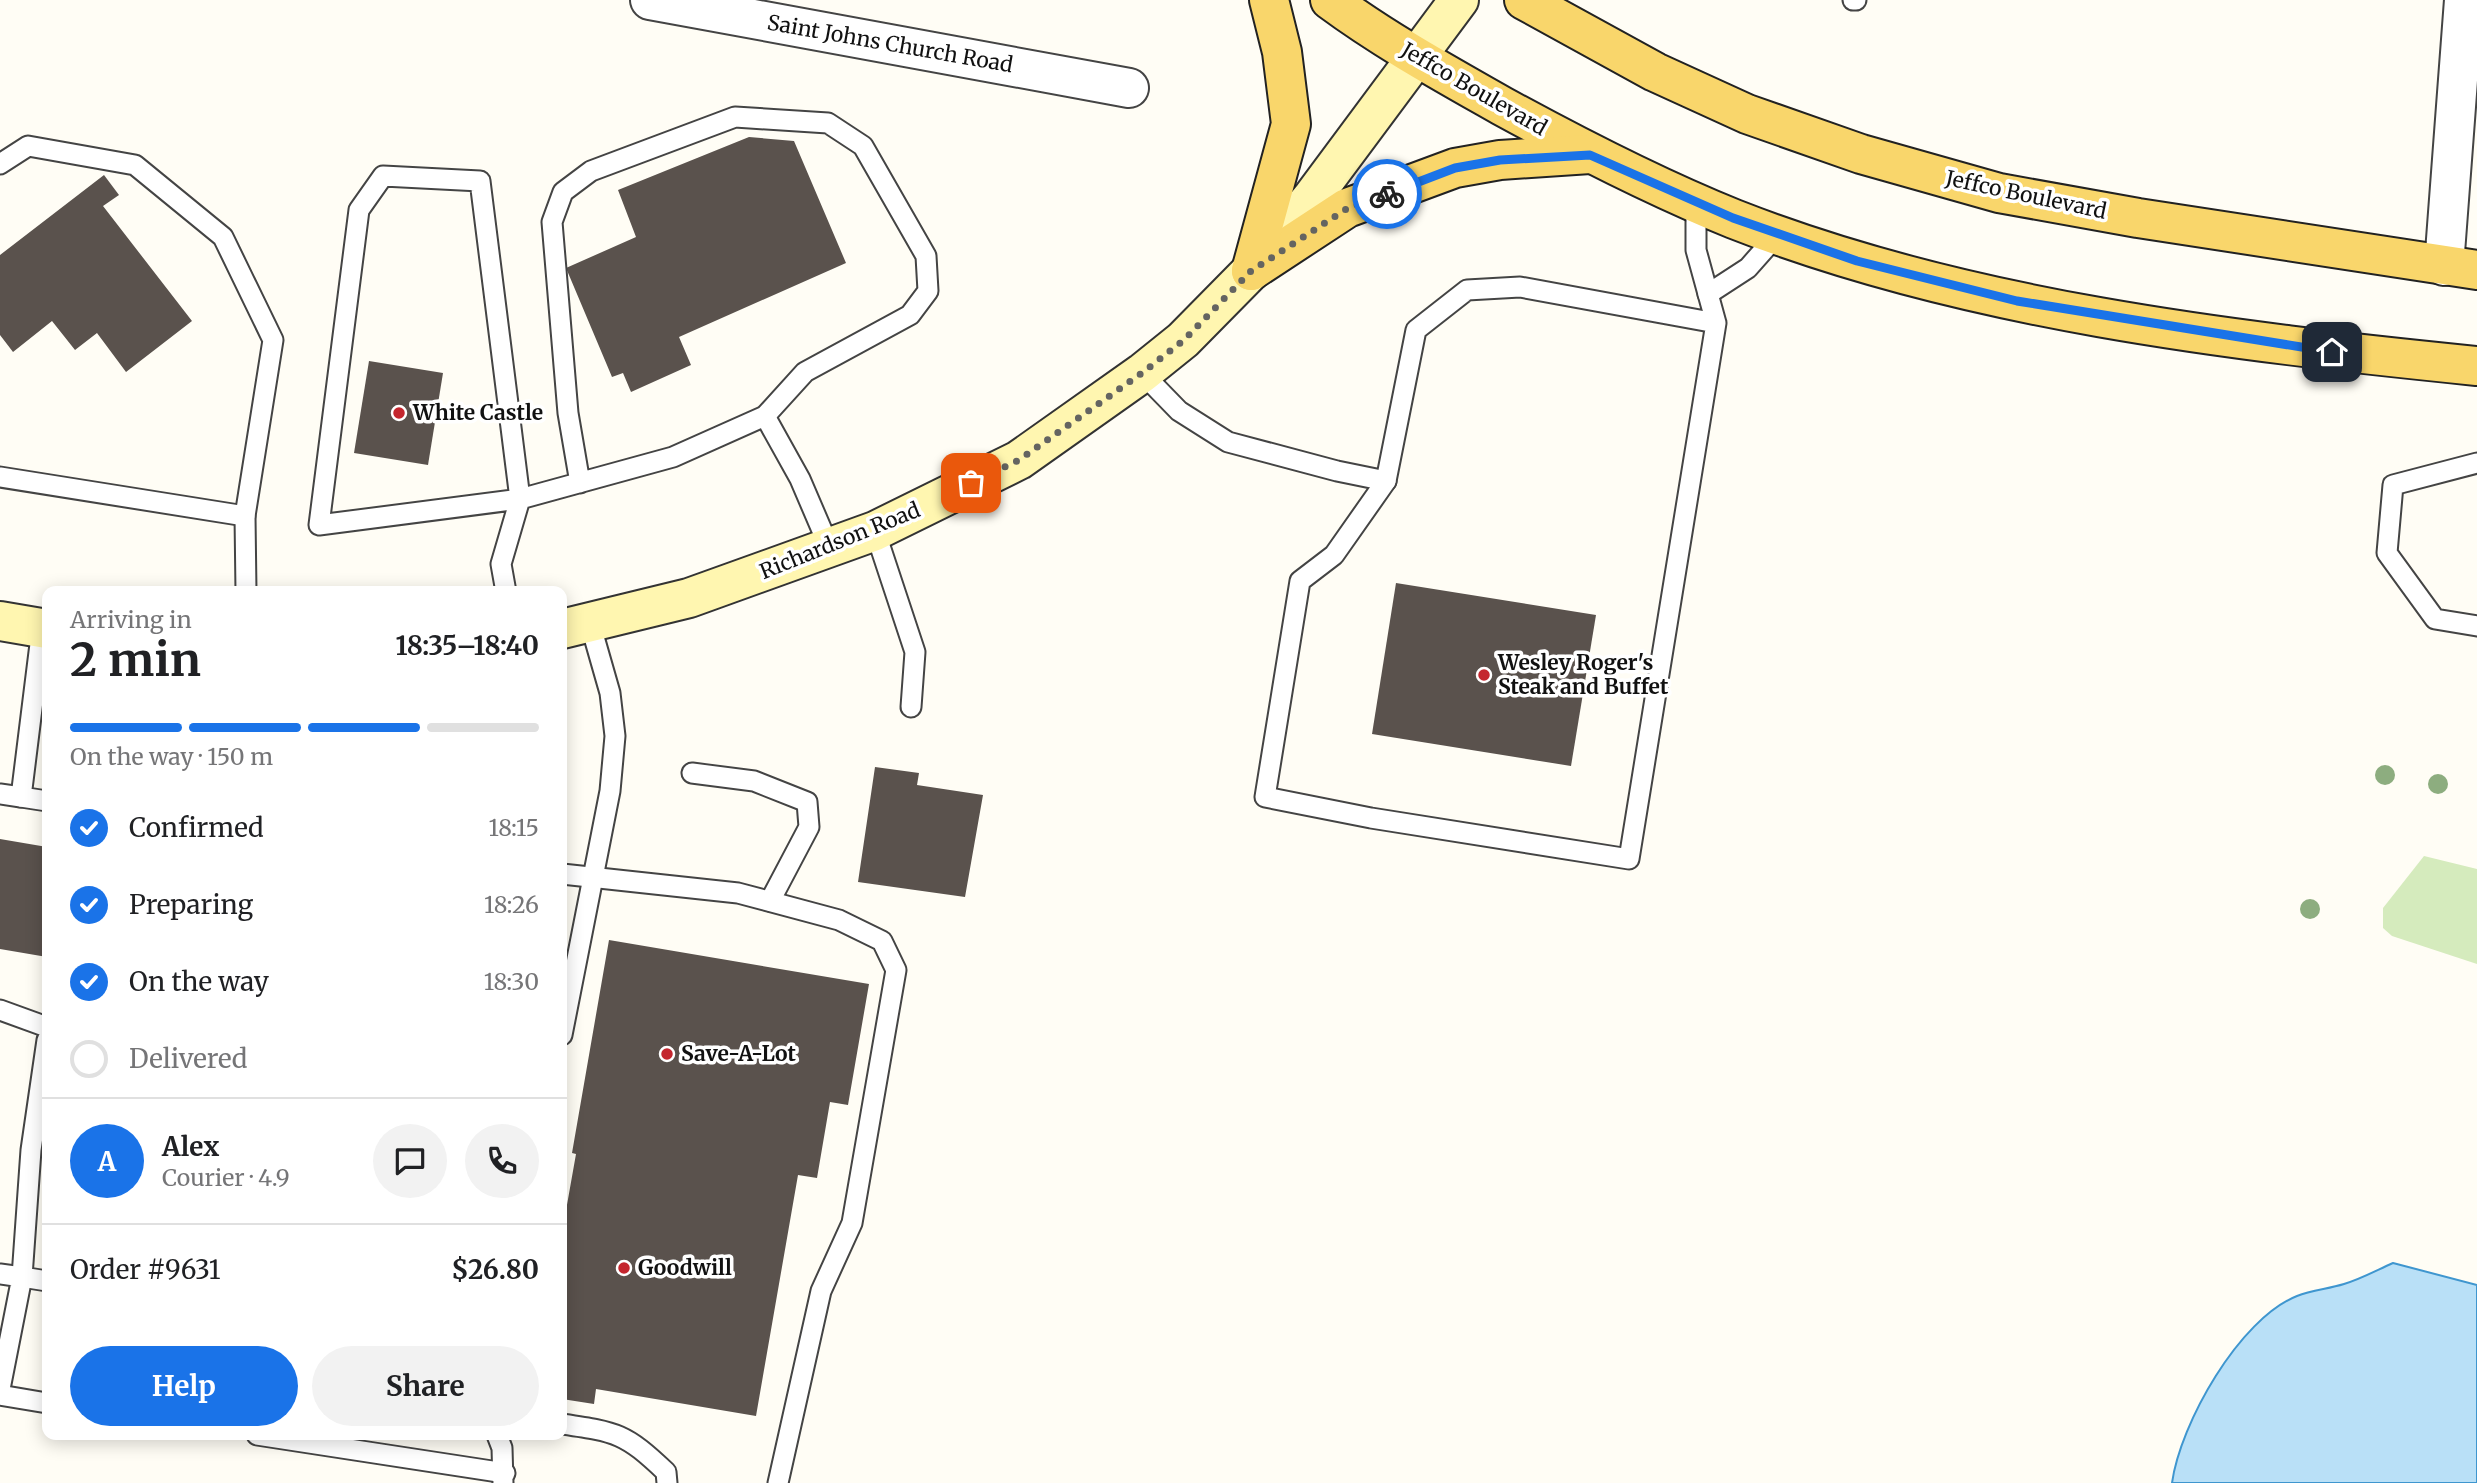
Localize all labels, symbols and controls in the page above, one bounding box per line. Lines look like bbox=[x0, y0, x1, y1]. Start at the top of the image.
street label: Saint Johns Church Road bbox=[765, 9, 1015, 78]
street label: Jeffco Boulevard bbox=[1396, 35, 1552, 141]
courier bbox=[1352, 159, 1422, 229]
street label: Jeffco Boulevard bbox=[1942, 164, 2109, 225]
icon: bike bbox=[1368, 175, 1406, 213]
pin bbox=[2302, 322, 2362, 382]
icon: home bbox=[2313, 333, 2351, 371]
place label: White Castle bbox=[412, 399, 543, 426]
marker: White Castle bbox=[391, 405, 407, 421]
pin bbox=[941, 453, 1001, 513]
icon: bag bbox=[952, 464, 990, 502]
street label: Richardson Road bbox=[756, 496, 924, 585]
text: Arriving in bbox=[70, 605, 192, 634]
text: 18:35–18:40 bbox=[396, 629, 539, 662]
text: 2 min bbox=[70, 631, 201, 689]
place label: Wesley Roger's Steak and Buffet bbox=[1497, 649, 1669, 700]
marker: Wesley Roger's Steak and Buffet bbox=[1476, 667, 1492, 683]
text: On the way · 150 m bbox=[70, 742, 273, 771]
icon: check bbox=[70, 809, 108, 847]
text: Confirmed bbox=[129, 811, 264, 844]
text: 18:15 bbox=[488, 813, 539, 842]
icon: check bbox=[70, 886, 108, 924]
text: Preparing bbox=[129, 888, 253, 921]
text: 18:26 bbox=[484, 890, 539, 919]
icon: check bbox=[70, 963, 108, 1001]
text: On the way bbox=[129, 965, 269, 998]
text: 18:30 bbox=[484, 967, 539, 996]
place label: Save-A-Lot bbox=[681, 1040, 797, 1067]
text: Delivered bbox=[129, 1042, 248, 1075]
marker: Save-A-Lot bbox=[659, 1046, 675, 1062]
button: chat bbox=[373, 1124, 447, 1198]
button: phone bbox=[465, 1124, 539, 1198]
text: Alex bbox=[162, 1130, 219, 1163]
text: A bbox=[98, 1145, 116, 1178]
text: Courier · 4.9 bbox=[162, 1163, 290, 1192]
text: Order #9631 bbox=[70, 1253, 220, 1286]
text: $26.80 bbox=[451, 1253, 539, 1286]
place label: Goodwill bbox=[638, 1254, 732, 1281]
marker: Goodwill bbox=[616, 1260, 632, 1276]
button: Help bbox=[70, 1346, 298, 1426]
button: Share bbox=[312, 1346, 539, 1426]

